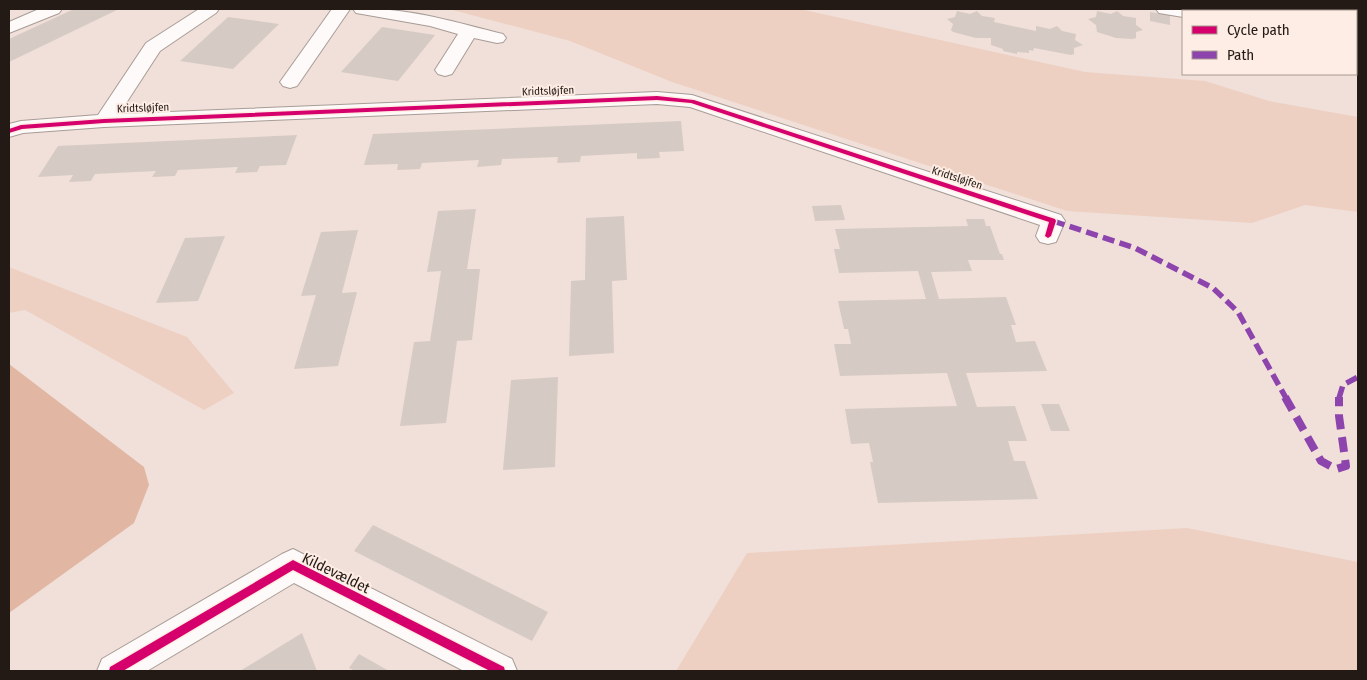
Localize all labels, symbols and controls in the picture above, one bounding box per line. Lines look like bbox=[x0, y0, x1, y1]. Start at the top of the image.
legend bbox=[1182, 10, 1357, 75]
text: Cycle path bbox=[1227, 21, 1290, 39]
text: Path bbox=[1227, 46, 1254, 64]
street label: Kridtsløjfen bbox=[522, 84, 574, 98]
street label: Kridtsløjfen bbox=[117, 101, 169, 115]
street label: Kridtsløjfen bbox=[930, 164, 984, 192]
street label: Kildevældet bbox=[299, 549, 373, 597]

